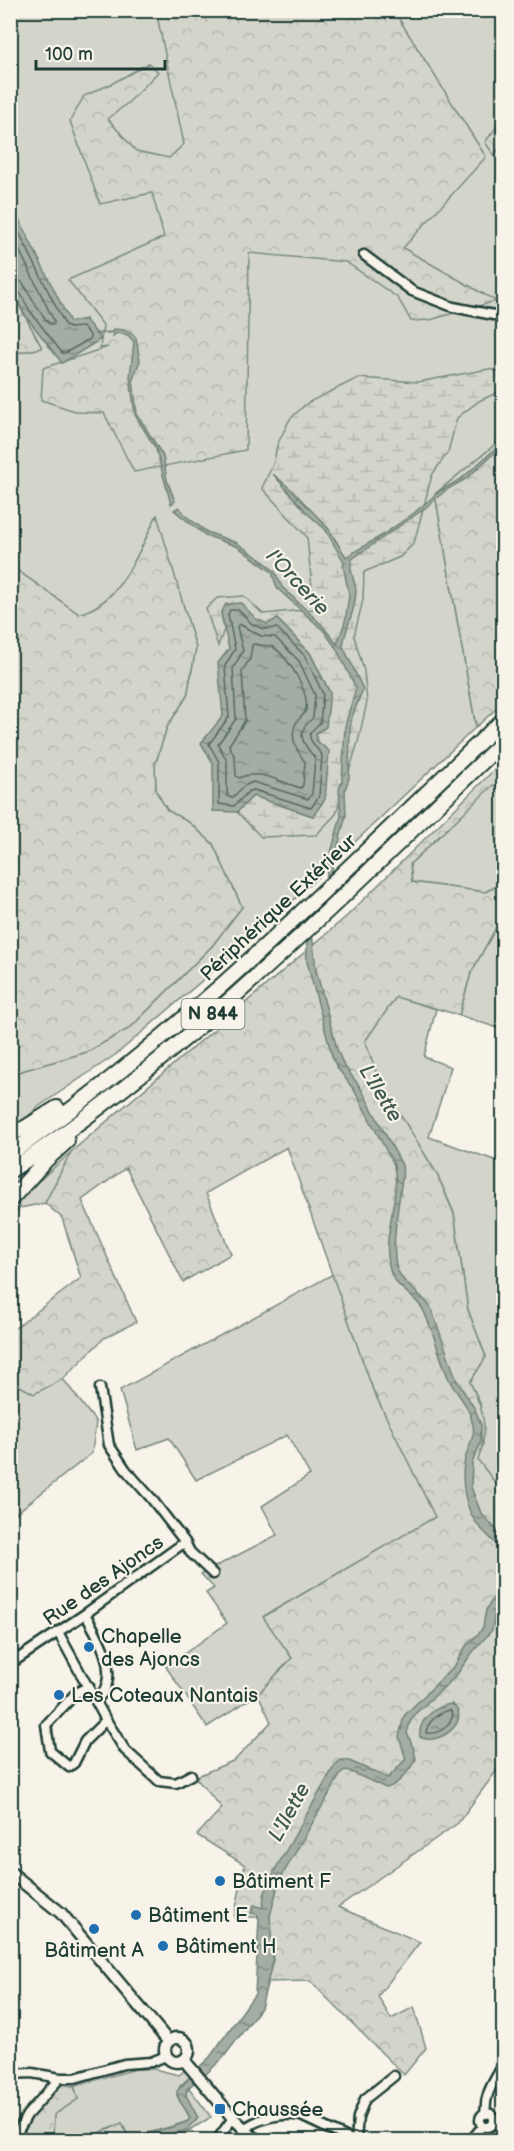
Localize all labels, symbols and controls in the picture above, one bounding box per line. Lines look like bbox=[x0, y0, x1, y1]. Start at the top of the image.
scale bar bbox=[36, 33, 165, 71]
text: 100 m bbox=[45, 44, 93, 65]
water label: l'Orcerie bbox=[261, 544, 334, 620]
street label: Périphérique Extérieur bbox=[196, 829, 362, 986]
road number: N 844 bbox=[182, 999, 244, 1029]
water label: L'Ilette bbox=[354, 1060, 407, 1127]
street label: Rue des Ajoncs bbox=[39, 1530, 168, 1631]
place label: Chapelle des Ajoncs bbox=[101, 1625, 200, 1672]
marker: Chapelle des Ajoncs bbox=[82, 1640, 96, 1654]
place label: Les Coteaux Nantais bbox=[71, 1684, 258, 1708]
marker: Les Coteaux Nantais bbox=[52, 1688, 66, 1702]
water label: L'Ilette bbox=[263, 1779, 316, 1846]
place label: Bâtiment F bbox=[232, 1870, 331, 1894]
marker: Bâtiment F bbox=[213, 1874, 227, 1888]
place label: Bâtiment E bbox=[148, 1904, 248, 1928]
marker: Bâtiment E bbox=[129, 1908, 143, 1922]
marker: Bâtiment A bbox=[87, 1922, 101, 1936]
place label: Bâtiment H bbox=[175, 1935, 277, 1959]
place label: Bâtiment A bbox=[44, 1939, 144, 1963]
marker: Bâtiment H bbox=[156, 1939, 170, 1953]
place label: Chaussée bbox=[232, 2098, 324, 2122]
marker: Chaussée bbox=[213, 2102, 227, 2116]

